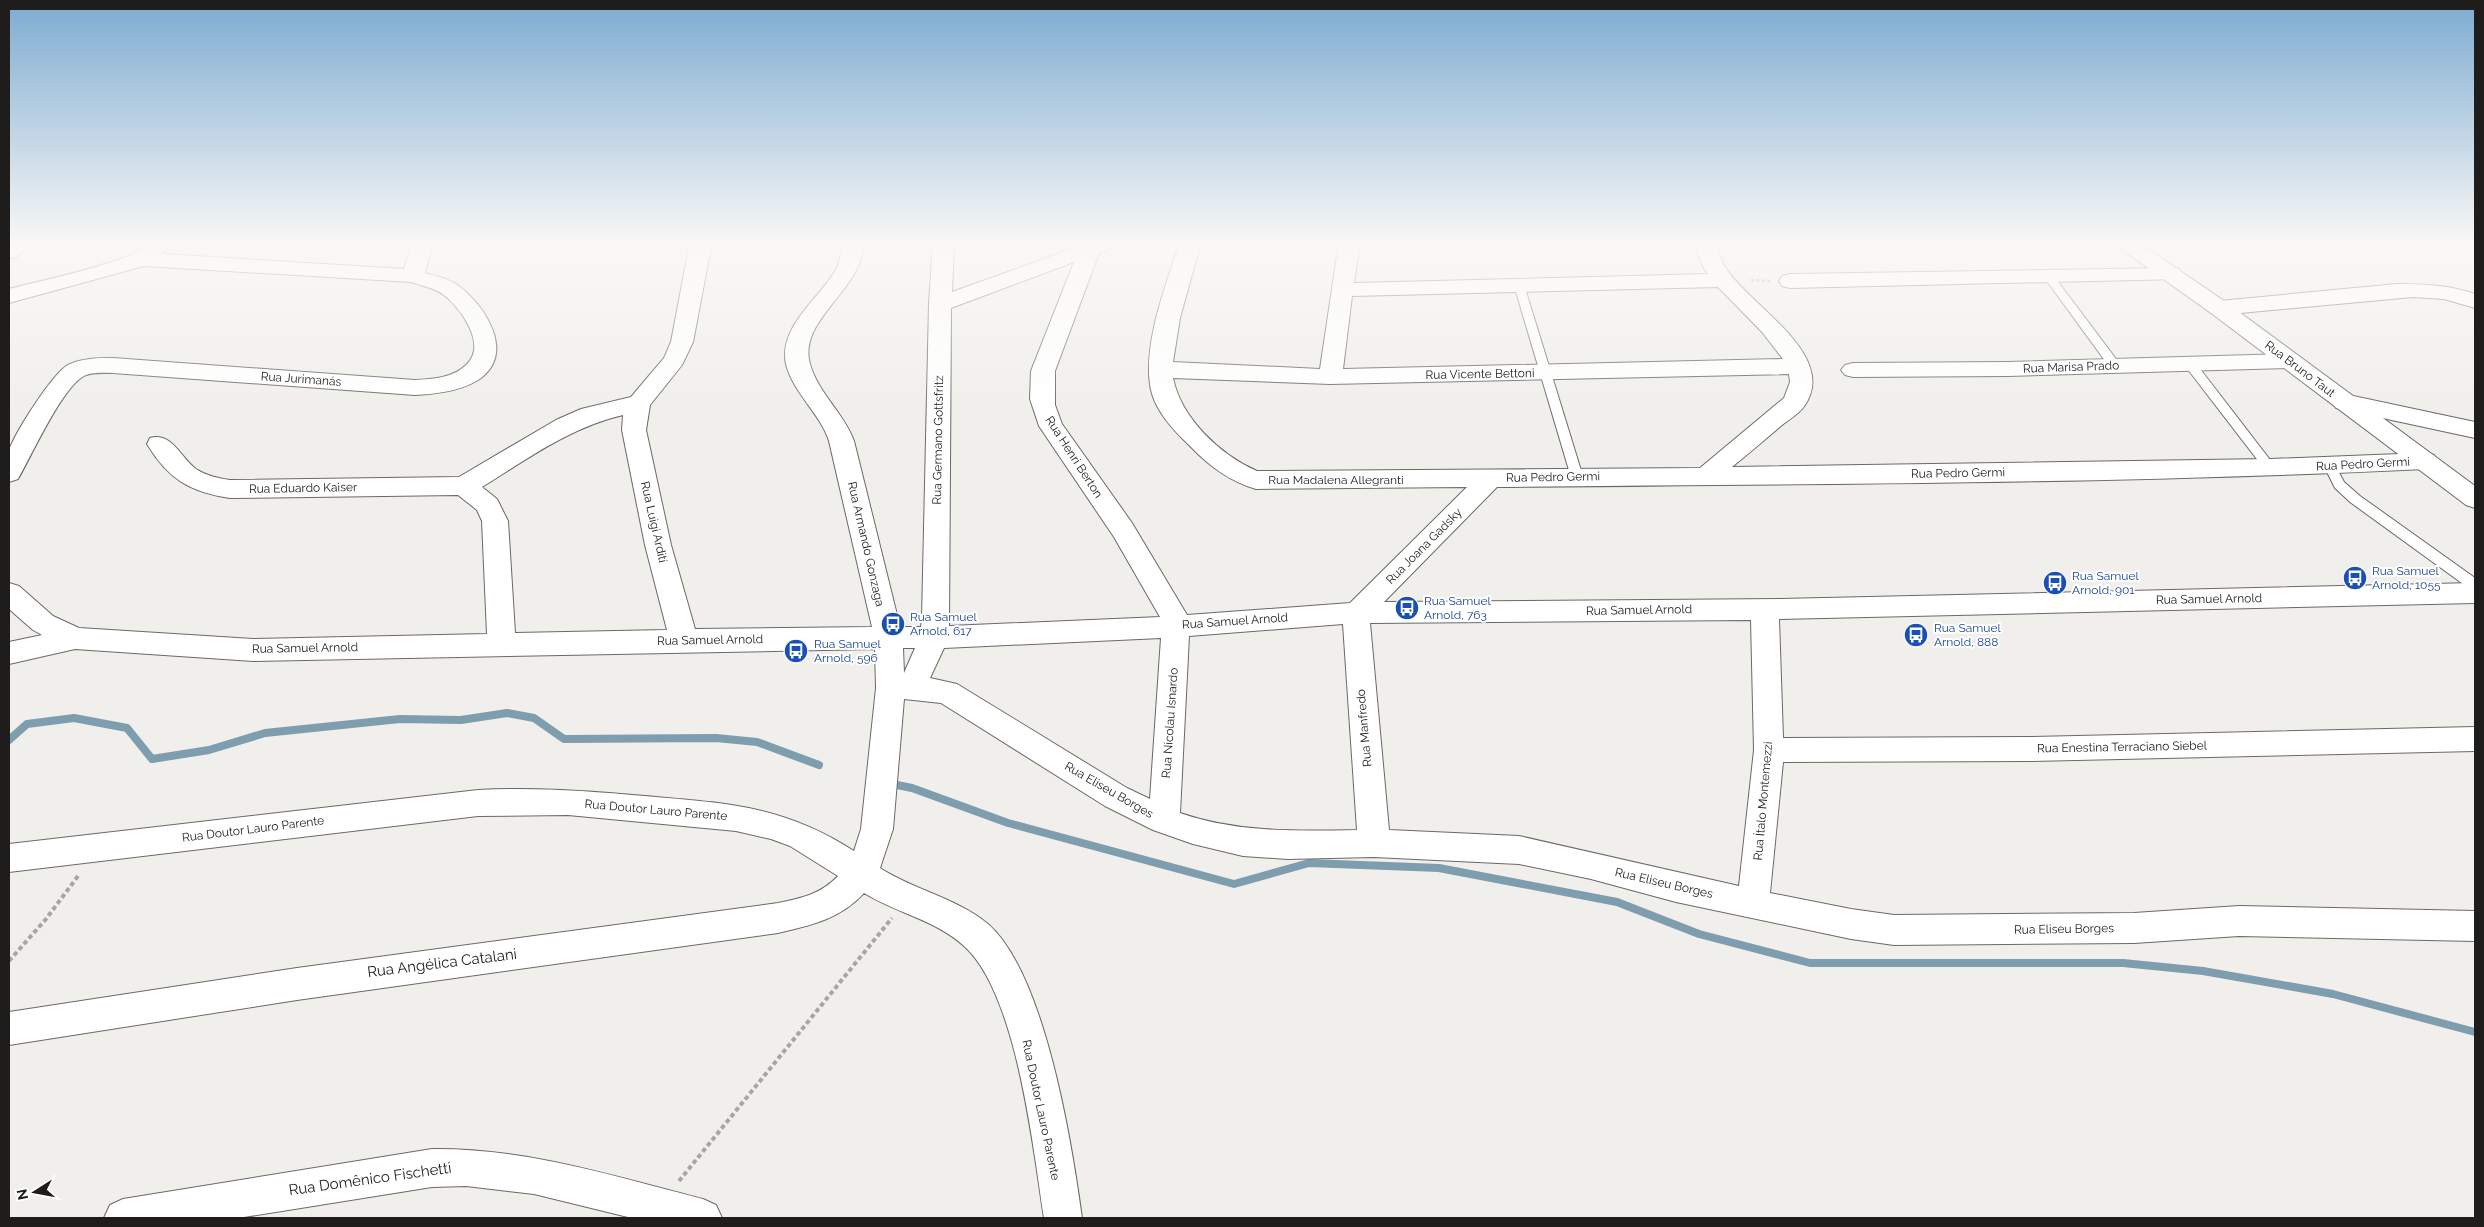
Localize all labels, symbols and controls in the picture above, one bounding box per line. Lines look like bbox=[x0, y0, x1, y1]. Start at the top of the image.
street label: Rua Bruno Taut bbox=[2262, 338, 2338, 400]
street label: Rua Marisa Prado bbox=[2023, 358, 2119, 376]
street label: Rua Vicente Bettoni bbox=[1425, 366, 1535, 382]
street label: Rua Jurimanás bbox=[260, 369, 342, 389]
street label: Rua Germano Gottsfritz bbox=[930, 375, 946, 505]
street label: Rua Henri Berton bbox=[1042, 414, 1106, 500]
street label: Rua Pedro Germi bbox=[2316, 455, 2410, 473]
street label: Rua Pedro Germi bbox=[1911, 465, 2005, 481]
street label: Rua Pedro Germi bbox=[1506, 469, 1600, 485]
street label: Rua Madalena Allegranti bbox=[1268, 473, 1404, 487]
street label: Rua Eduardo Kaiser bbox=[249, 480, 358, 496]
street label: Rua Luigi Arditi bbox=[638, 480, 670, 564]
street label: Rua Armando Gonzaga bbox=[845, 480, 887, 608]
street label: Rua Joana Gadsky bbox=[1383, 505, 1465, 587]
place label: Rua Samuel Arnold, 1055 bbox=[2372, 564, 2441, 592]
bus stop icon: Rua Samuel Arnold, 1055 bbox=[2342, 565, 2368, 591]
place label: Rua Samuel Arnold, 901 bbox=[2072, 569, 2139, 597]
bus stop icon: Rua Samuel Arnold, 901 bbox=[2042, 570, 2068, 596]
street label: Rua Samuel Arnold bbox=[2156, 591, 2262, 607]
place label: Rua Samuel Arnold, 763 bbox=[1424, 594, 1491, 622]
bus stop icon: Rua Samuel Arnold, 763 bbox=[1394, 595, 1420, 621]
street label: Rua Samuel Arnold bbox=[1586, 602, 1692, 618]
place label: Rua Samuel Arnold, 617 bbox=[910, 610, 977, 638]
street label: Rua Samuel Arnold bbox=[1182, 610, 1288, 632]
bus stop icon: Rua Samuel Arnold, 617 bbox=[880, 611, 906, 637]
place label: Rua Samuel Arnold, 888 bbox=[1934, 621, 2001, 649]
bus stop icon: Rua Samuel Arnold, 888 bbox=[1903, 622, 1929, 648]
street label: Rua Samuel Arnold bbox=[657, 632, 763, 648]
place label: Rua Samuel Arnold, 596 bbox=[814, 637, 881, 665]
bus stop icon: Rua Samuel Arnold, 596 bbox=[783, 638, 809, 664]
street label: Rua Samuel Arnold bbox=[252, 640, 358, 656]
street label: Rua Nicolau Isnardo bbox=[1159, 667, 1181, 779]
street label: Rua Manfredo bbox=[1354, 689, 1374, 767]
street label: Rua Enestina Terraciano Siebel bbox=[2037, 739, 2208, 755]
street label: Rua Ítalo Montemezzi bbox=[1751, 741, 1775, 861]
street label: Rua Eliseu Borges bbox=[1062, 759, 1156, 821]
street label: Rua Doutor Lauro Parente bbox=[584, 797, 728, 823]
street label: Rua Doutor Lauro Parente bbox=[181, 813, 325, 845]
street label: Rua Eliseu Borges bbox=[1614, 865, 1715, 901]
street label: Rua Eliseu Borges bbox=[2014, 921, 2114, 937]
street label: Rua Angélica Catalani bbox=[366, 945, 518, 981]
street label: Rua Doutor Lauro Parente bbox=[1019, 1039, 1063, 1181]
street label: Rua Domênico Fischetti bbox=[287, 1159, 453, 1199]
north arrow bbox=[10, 1167, 60, 1217]
text: N bbox=[13, 1188, 31, 1201]

